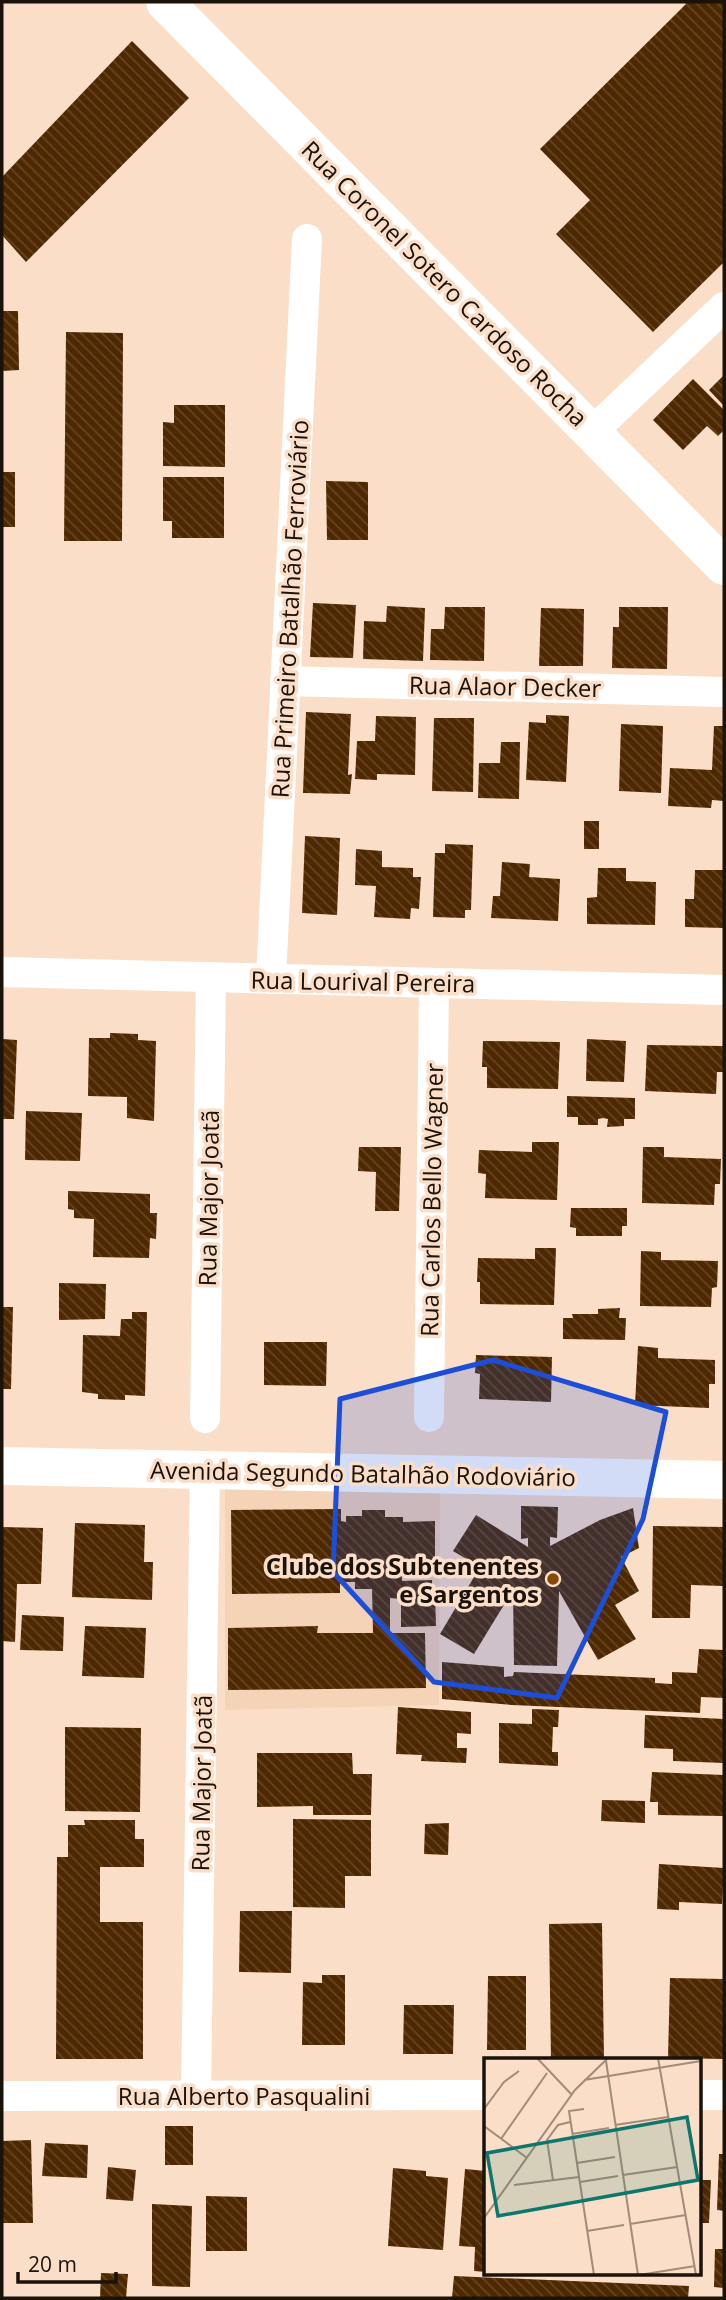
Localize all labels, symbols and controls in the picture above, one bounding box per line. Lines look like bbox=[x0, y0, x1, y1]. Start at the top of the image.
street label: Rua Coronel Sotero Cardoso Rocha bbox=[295, 133, 595, 433]
street label: Rua Primeiro Batalhão Ferroviário bbox=[263, 419, 315, 799]
street label: Rua Alaor Decker bbox=[409, 668, 602, 704]
street label: Rua Lourival Pereira bbox=[250, 963, 476, 999]
street label: Rua Carlos Bello Wagner bbox=[412, 1063, 450, 1337]
street label: Rua Major Joatã bbox=[190, 1109, 226, 1287]
street label: Avenida Segundo Batalhão Rodoviário bbox=[150, 1453, 576, 1493]
place label: Clube dos Subtenentes e Sargentos bbox=[266, 1549, 539, 1610]
marker: Clube dos Subtenentes e Sargentos bbox=[545, 1571, 561, 1587]
street label: Rua Major Joatã bbox=[183, 1694, 219, 1872]
inset map bbox=[484, 2058, 702, 2276]
street label: Rua Alberto Pasqualini bbox=[118, 2079, 370, 2112]
scale bar bbox=[18, 2240, 116, 2284]
text: 20 m bbox=[28, 2250, 77, 2278]

